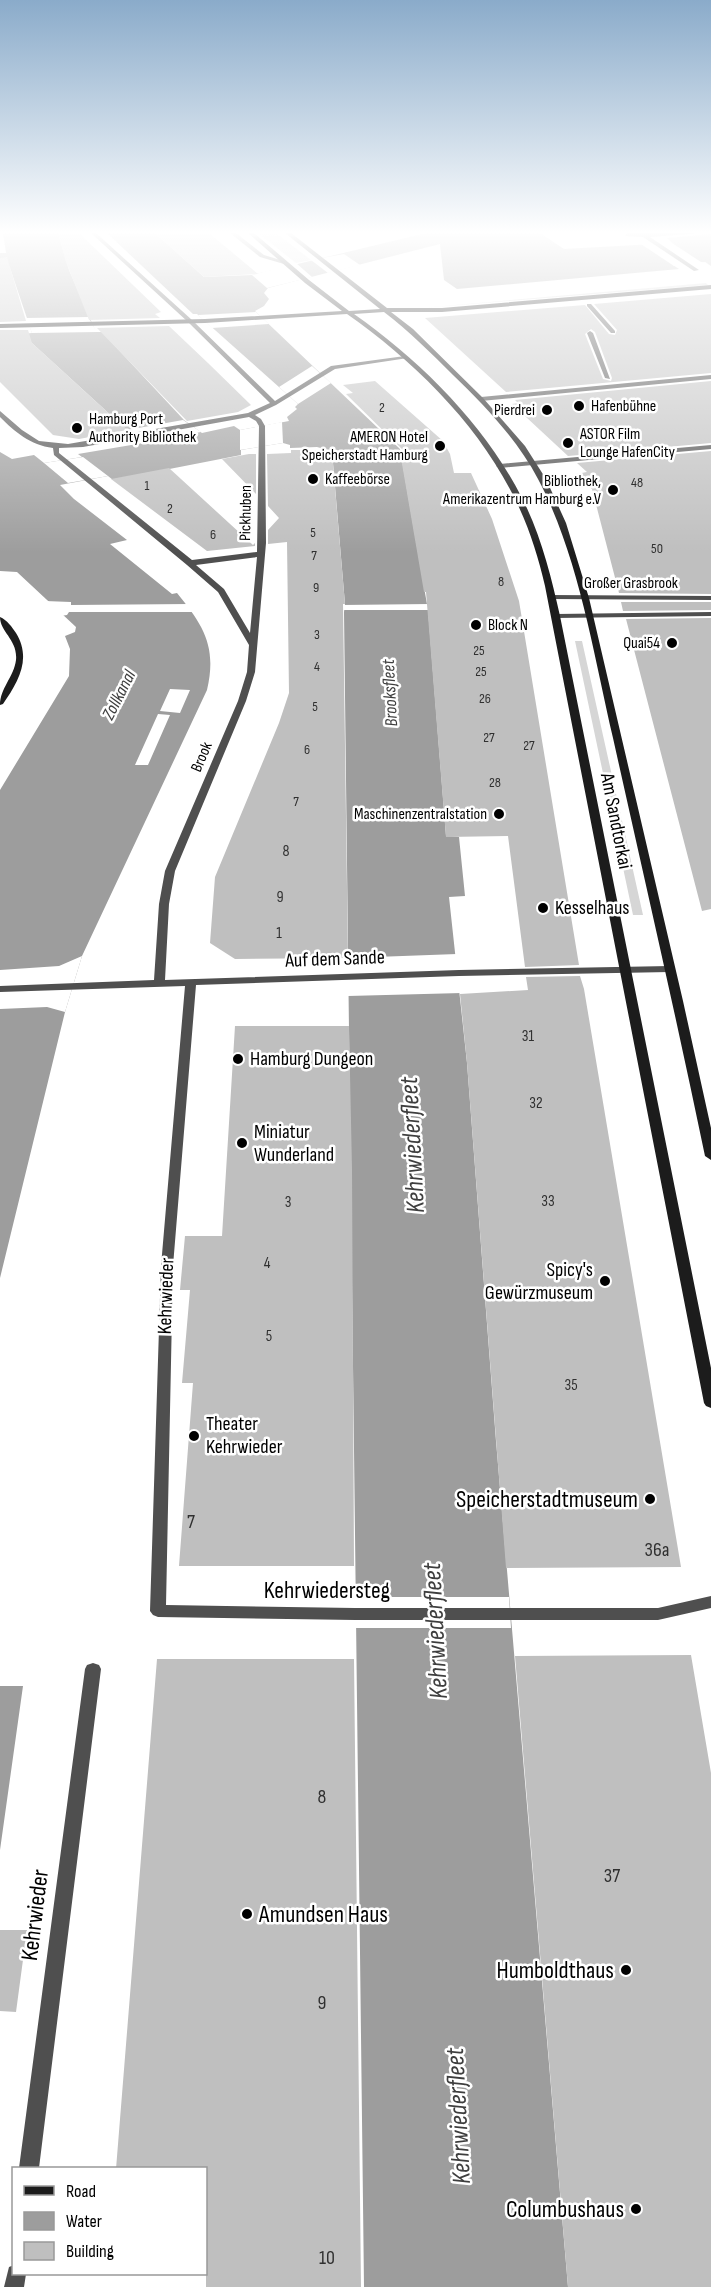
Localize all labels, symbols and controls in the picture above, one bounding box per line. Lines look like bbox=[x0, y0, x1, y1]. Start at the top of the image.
place label: Hafenbühne bbox=[591, 397, 656, 416]
house number: 2 bbox=[379, 399, 385, 416]
marker: Hafenbühne bbox=[572, 399, 586, 413]
place label: Pierdrei bbox=[494, 401, 535, 420]
marker: Pierdrei bbox=[540, 403, 554, 417]
place label: Hamburg Port Authority Bibliothek bbox=[88, 410, 196, 447]
marker: Hamburg Port Authority Bibliothek bbox=[70, 421, 84, 435]
place label: ASTOR Film Lounge HafenCity bbox=[579, 425, 675, 462]
place label: AMERON Hotel Speicherstadt Hamburg bbox=[302, 428, 428, 465]
marker: ASTOR Film Lounge HafenCity bbox=[561, 436, 575, 450]
marker: AMERON Hotel Speicherstadt Hamburg bbox=[433, 439, 447, 453]
place label: Kaffeebörse bbox=[325, 470, 390, 489]
marker: Kaffeebörse bbox=[306, 472, 320, 486]
place label: Bibliothek, Amerikazentrum Hamburg e.V bbox=[442, 472, 602, 509]
house number: 48 bbox=[631, 474, 643, 491]
house number: 1 bbox=[145, 477, 150, 494]
marker: Bibliothek, Amerikazentrum Hamburg e.V bbox=[606, 483, 620, 497]
street label: Pickhuben bbox=[236, 485, 256, 541]
house number: 2 bbox=[167, 500, 173, 517]
house number: 5 bbox=[310, 524, 316, 541]
house number: 6 bbox=[210, 526, 216, 543]
house number: 50 bbox=[651, 540, 663, 557]
house number: 7 bbox=[311, 547, 317, 564]
house number: 8 bbox=[498, 573, 504, 590]
street label: Großer Grasbrook bbox=[584, 574, 678, 593]
house number: 9 bbox=[313, 579, 319, 596]
place label: Block N bbox=[488, 616, 528, 635]
marker: Block N bbox=[469, 618, 483, 632]
house number: 3 bbox=[314, 626, 320, 643]
place label: Quai54 bbox=[623, 634, 660, 653]
marker: Quai54 bbox=[665, 636, 679, 650]
house number: 25 bbox=[473, 642, 485, 659]
house number: 4 bbox=[314, 658, 320, 675]
water label: Brooksfleet bbox=[378, 658, 402, 727]
house number: 25 bbox=[475, 663, 487, 680]
water label: Zollkanal bbox=[97, 666, 141, 724]
house number: 26 bbox=[479, 690, 491, 707]
house number: 5 bbox=[312, 698, 318, 715]
house number: 27 bbox=[483, 729, 495, 746]
house number: 27 bbox=[523, 737, 535, 754]
street label: Brook bbox=[187, 739, 217, 775]
house number: 6 bbox=[304, 741, 310, 758]
street label: Am Sandtorkai bbox=[595, 770, 637, 871]
house number: 28 bbox=[489, 774, 501, 791]
house number: 7 bbox=[293, 793, 299, 810]
place label: Maschinenzentralstation bbox=[354, 805, 487, 824]
marker: Maschinenzentralstation bbox=[492, 807, 506, 821]
house number: 8 bbox=[282, 842, 290, 861]
house number: 9 bbox=[276, 888, 284, 907]
place label: Kesselhaus bbox=[555, 896, 629, 920]
marker: Kesselhaus bbox=[536, 901, 550, 915]
house number: 1 bbox=[276, 924, 282, 943]
street label: Auf dem Sande bbox=[284, 945, 385, 973]
house number: 31 bbox=[522, 1027, 535, 1046]
place label: Hamburg Dungeon bbox=[250, 1047, 373, 1071]
marker: Hamburg Dungeon bbox=[231, 1052, 245, 1066]
water label: Kehrwiederfleet bbox=[394, 1075, 432, 1214]
house number: 32 bbox=[529, 1094, 543, 1113]
place label: Miniatur Wunderland bbox=[254, 1120, 334, 1167]
marker: Miniatur Wunderland bbox=[235, 1136, 249, 1150]
house number: 33 bbox=[541, 1192, 555, 1211]
house number: 3 bbox=[285, 1193, 291, 1212]
house number: 4 bbox=[264, 1254, 271, 1273]
street label: Kehrwieder bbox=[153, 1257, 179, 1335]
place label: Spicy's Gewürzmuseum bbox=[485, 1258, 593, 1305]
marker: Spicy's Gewürzmuseum bbox=[598, 1274, 612, 1288]
house number: 5 bbox=[266, 1327, 272, 1346]
house number: 35 bbox=[564, 1376, 578, 1395]
place label: Theater Kehrwieder bbox=[206, 1412, 283, 1459]
marker: Theater Kehrwieder bbox=[187, 1429, 201, 1443]
place label: Speicherstadtmuseum bbox=[456, 1485, 638, 1514]
marker: Speicherstadtmuseum bbox=[643, 1492, 657, 1506]
house number: 7 bbox=[187, 1510, 195, 1534]
house number: 36a bbox=[645, 1538, 669, 1562]
water label: Kehrwiederfleet bbox=[417, 1561, 455, 1700]
street label: Kehrwiedersteg bbox=[264, 1576, 390, 1605]
house number: 8 bbox=[318, 1785, 326, 1809]
house number: 37 bbox=[604, 1864, 620, 1888]
street label: Kehrwieder bbox=[15, 1868, 55, 1962]
place label: Amundsen Haus bbox=[258, 1900, 388, 1929]
marker: Amundsen Haus bbox=[240, 1907, 254, 1921]
place label: Humboldthaus bbox=[496, 1956, 614, 1985]
marker: Humboldthaus bbox=[619, 1963, 633, 1977]
house number: 9 bbox=[318, 1991, 326, 2015]
water label: Kehrwiederfleet bbox=[440, 2046, 478, 2185]
legend bbox=[12, 2167, 207, 2275]
text: Road bbox=[66, 2181, 96, 2202]
place label: Columbushaus bbox=[506, 2195, 624, 2224]
marker: Columbushaus bbox=[629, 2202, 643, 2216]
text: Water bbox=[66, 2211, 102, 2232]
text: Building bbox=[66, 2241, 114, 2262]
house number: 10 bbox=[319, 2246, 335, 2270]

